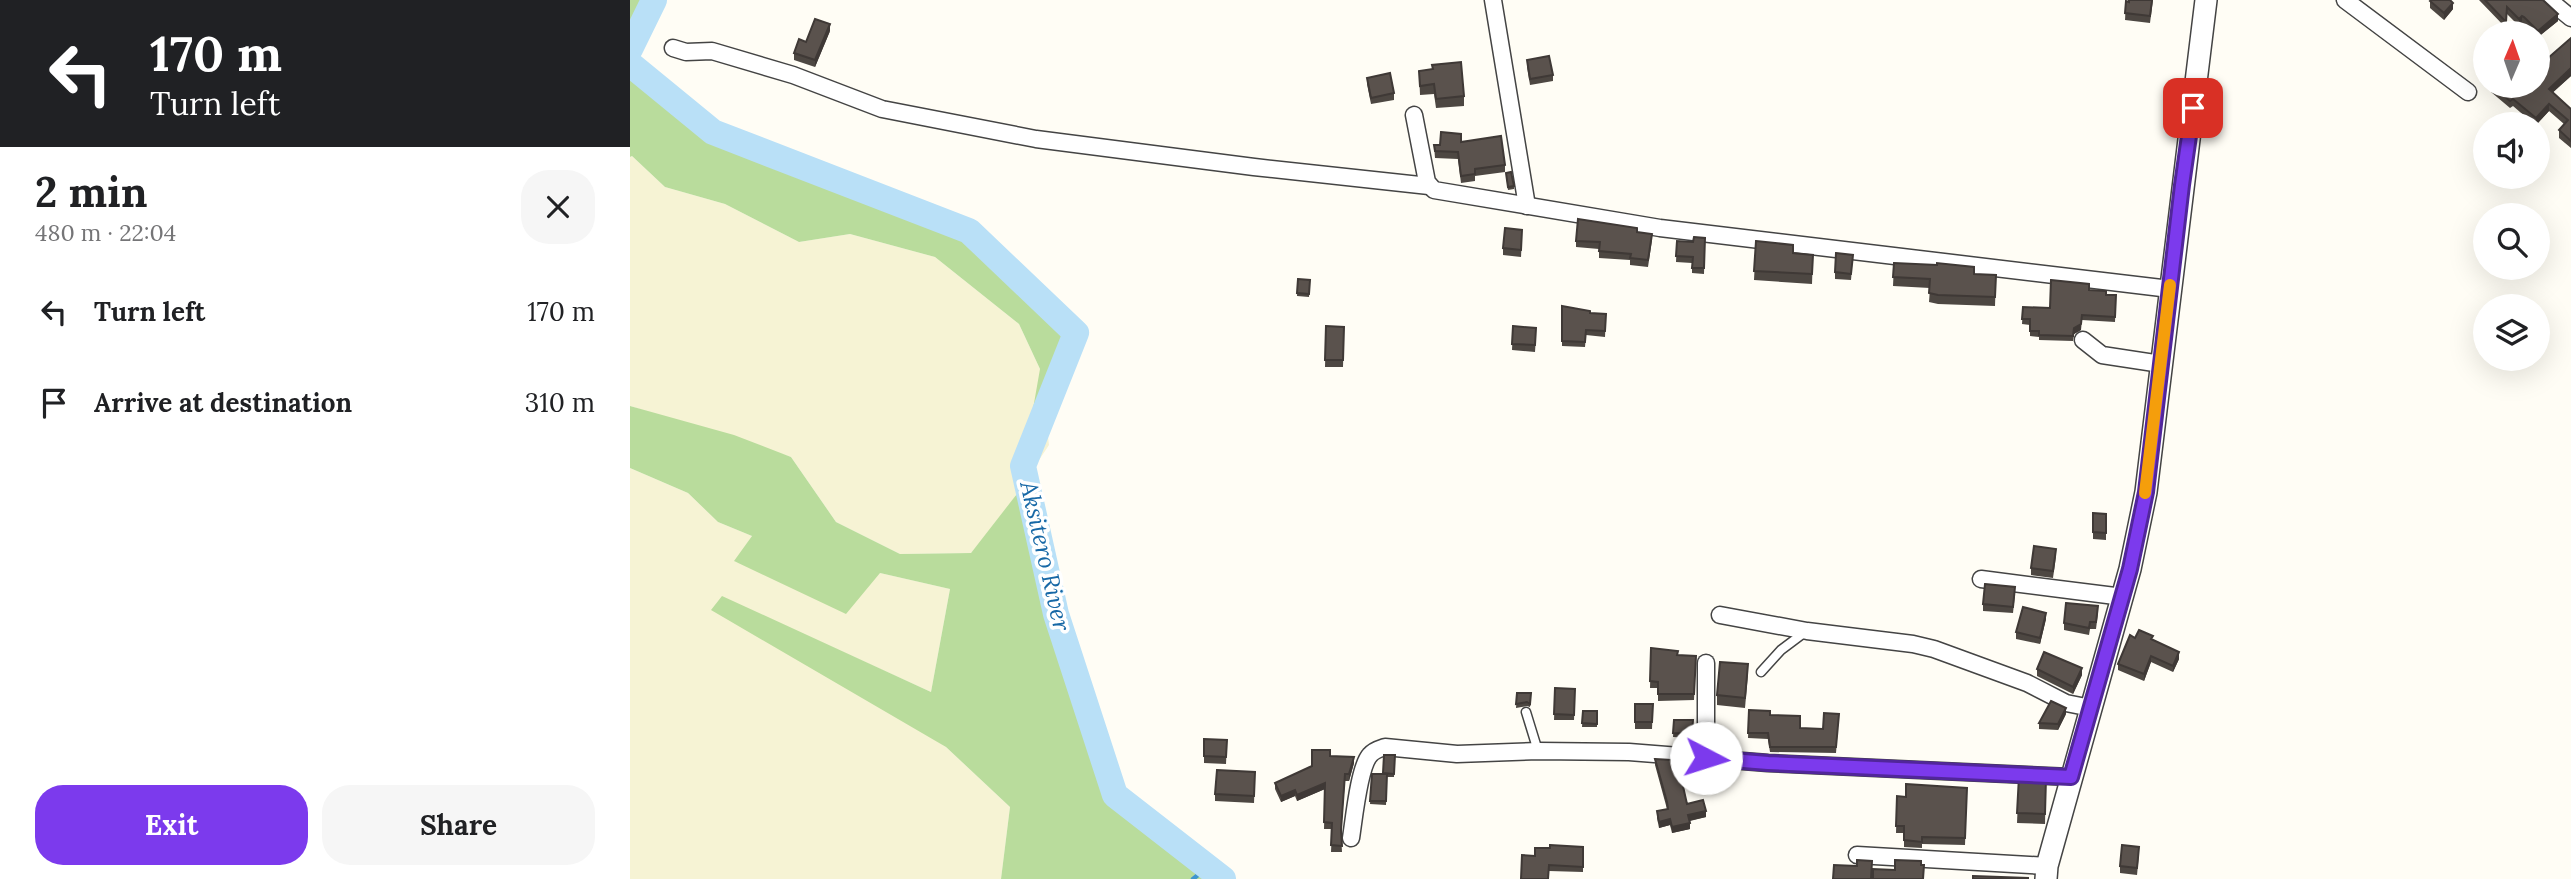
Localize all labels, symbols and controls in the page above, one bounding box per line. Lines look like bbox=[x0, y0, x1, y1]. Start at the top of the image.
north arrow bbox=[2473, 21, 2550, 98]
map controls bbox=[2473, 21, 2550, 371]
text: 170 m bbox=[150, 22, 282, 84]
icon: left bbox=[35, 28, 126, 119]
pin bbox=[2163, 78, 2223, 138]
text: Turn left bbox=[150, 83, 280, 124]
icon: arrive bbox=[2174, 89, 2212, 127]
button: sound bbox=[2473, 112, 2550, 189]
text: 2 min bbox=[35, 165, 148, 219]
button: close bbox=[521, 170, 595, 244]
button: search bbox=[2473, 203, 2550, 280]
text: 480 m · 22:04 bbox=[35, 218, 176, 247]
icon: left bbox=[35, 293, 73, 331]
button: layers bbox=[2473, 294, 2550, 371]
text: Turn left bbox=[94, 295, 205, 328]
text: 170 m bbox=[527, 295, 595, 328]
icon: arrive bbox=[35, 384, 73, 422]
text: Arrive at destination bbox=[94, 386, 352, 419]
text: 310 m bbox=[525, 386, 595, 419]
water label: Aksitero River bbox=[1013, 477, 1078, 634]
position arrow bbox=[1669, 721, 1743, 795]
button: Exit bbox=[35, 785, 308, 865]
button: Share bbox=[322, 785, 595, 865]

